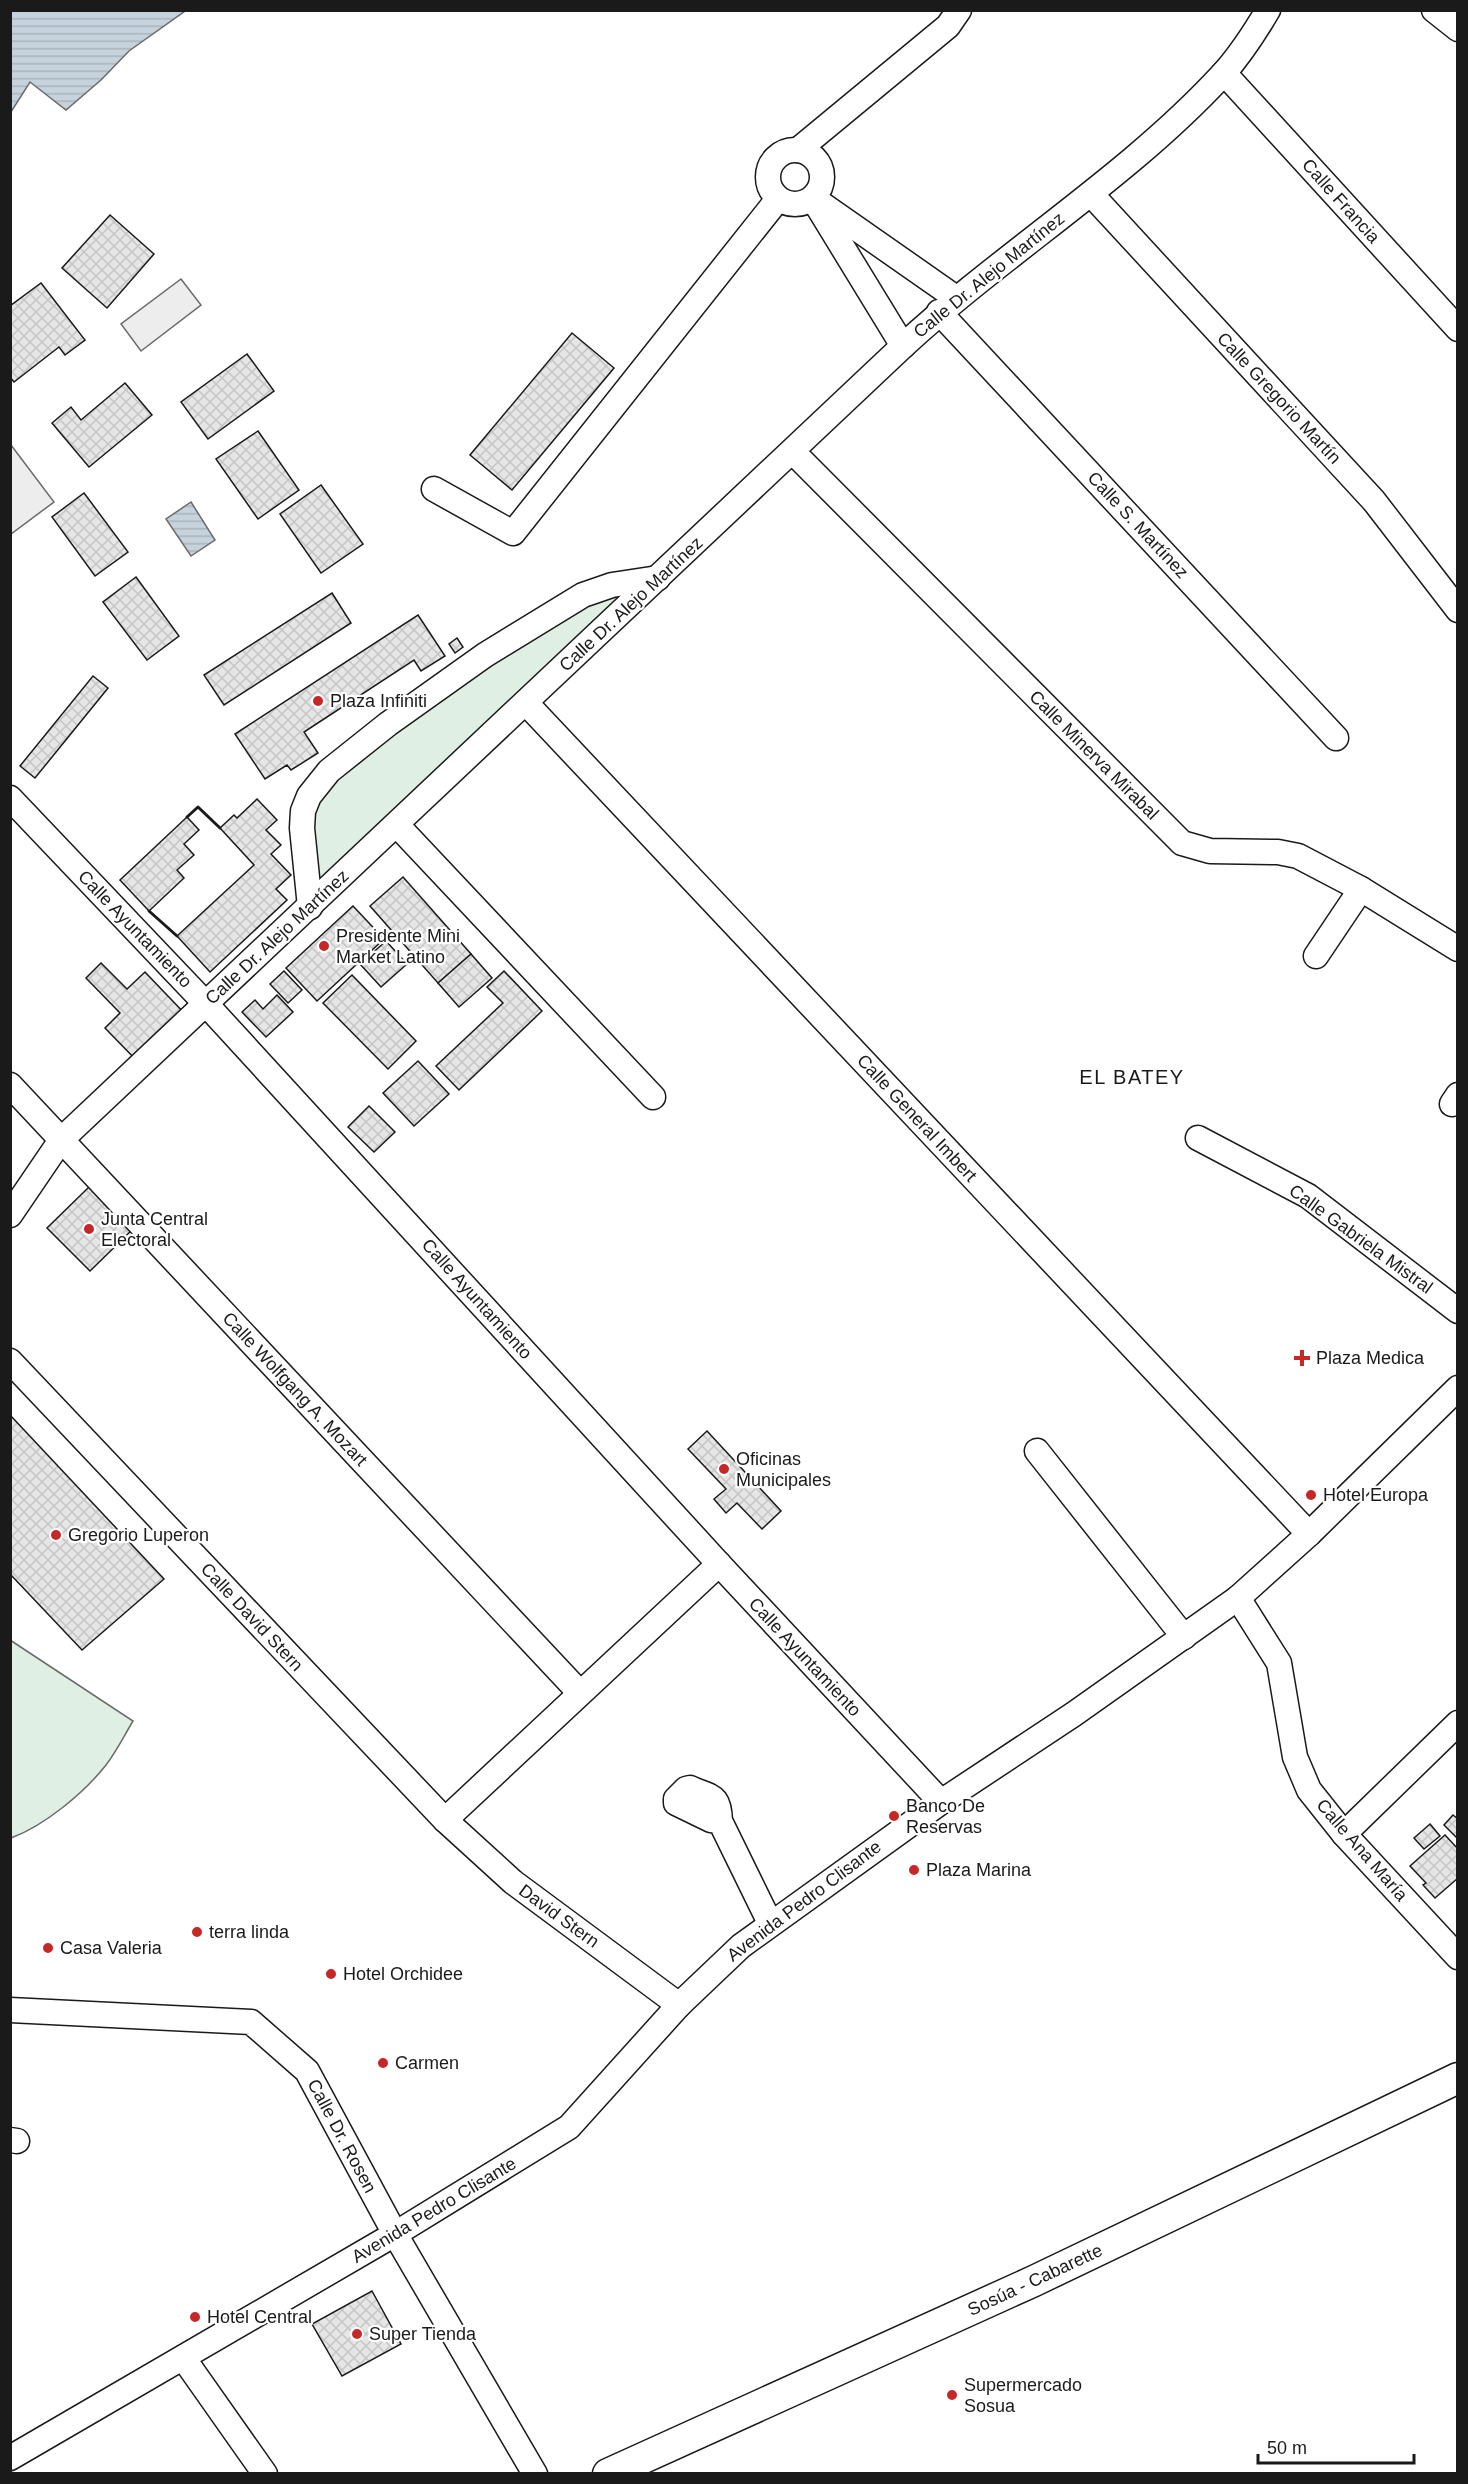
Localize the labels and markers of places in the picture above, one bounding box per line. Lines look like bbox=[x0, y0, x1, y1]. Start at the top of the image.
place label: Plaza Infiniti bbox=[330, 691, 427, 711]
marker: Plaza Infiniti bbox=[311, 694, 325, 708]
place label: Presidente Mini Market Latino bbox=[336, 926, 460, 967]
marker: Presidente Mini Market Latino bbox=[317, 939, 331, 953]
place label: Junta Central Electoral bbox=[101, 1209, 208, 1250]
marker: Junta Central Electoral bbox=[82, 1222, 96, 1236]
place label: Plaza Medica bbox=[1316, 1348, 1425, 1368]
marker: Plaza Medica bbox=[1293, 1349, 1311, 1367]
place label: Oficinas Municipales bbox=[736, 1449, 831, 1490]
marker: Oficinas Municipales bbox=[717, 1462, 731, 1476]
place label: Hotel Europa bbox=[1323, 1485, 1429, 1505]
marker: Hotel Europa bbox=[1304, 1488, 1318, 1502]
place label: Gregorio Luperon bbox=[68, 1525, 209, 1545]
marker: Gregorio Luperon bbox=[49, 1528, 63, 1542]
place label: Banco De Reservas bbox=[906, 1796, 985, 1837]
marker: Banco De Reservas bbox=[887, 1809, 901, 1823]
place label: Plaza Marina bbox=[926, 1860, 1032, 1880]
marker: Plaza Marina bbox=[907, 1863, 921, 1877]
place label: terra linda bbox=[209, 1922, 290, 1942]
marker: terra linda bbox=[190, 1925, 204, 1939]
place label: Casa Valeria bbox=[60, 1938, 163, 1958]
marker: Casa Valeria bbox=[41, 1941, 55, 1955]
place label: Hotel Orchidee bbox=[343, 1964, 463, 1984]
marker: Hotel Orchidee bbox=[324, 1967, 338, 1981]
place label: Carmen bbox=[395, 2053, 459, 2073]
marker: Carmen bbox=[376, 2056, 390, 2070]
place label: Hotel Central bbox=[207, 2307, 312, 2327]
marker: Hotel Central bbox=[188, 2310, 202, 2324]
place label: Super Tienda bbox=[369, 2324, 477, 2344]
marker: Super Tienda bbox=[350, 2327, 364, 2341]
place label: Supermercado Sosua bbox=[964, 2375, 1082, 2416]
marker: Supermercado Sosua bbox=[945, 2388, 959, 2402]

